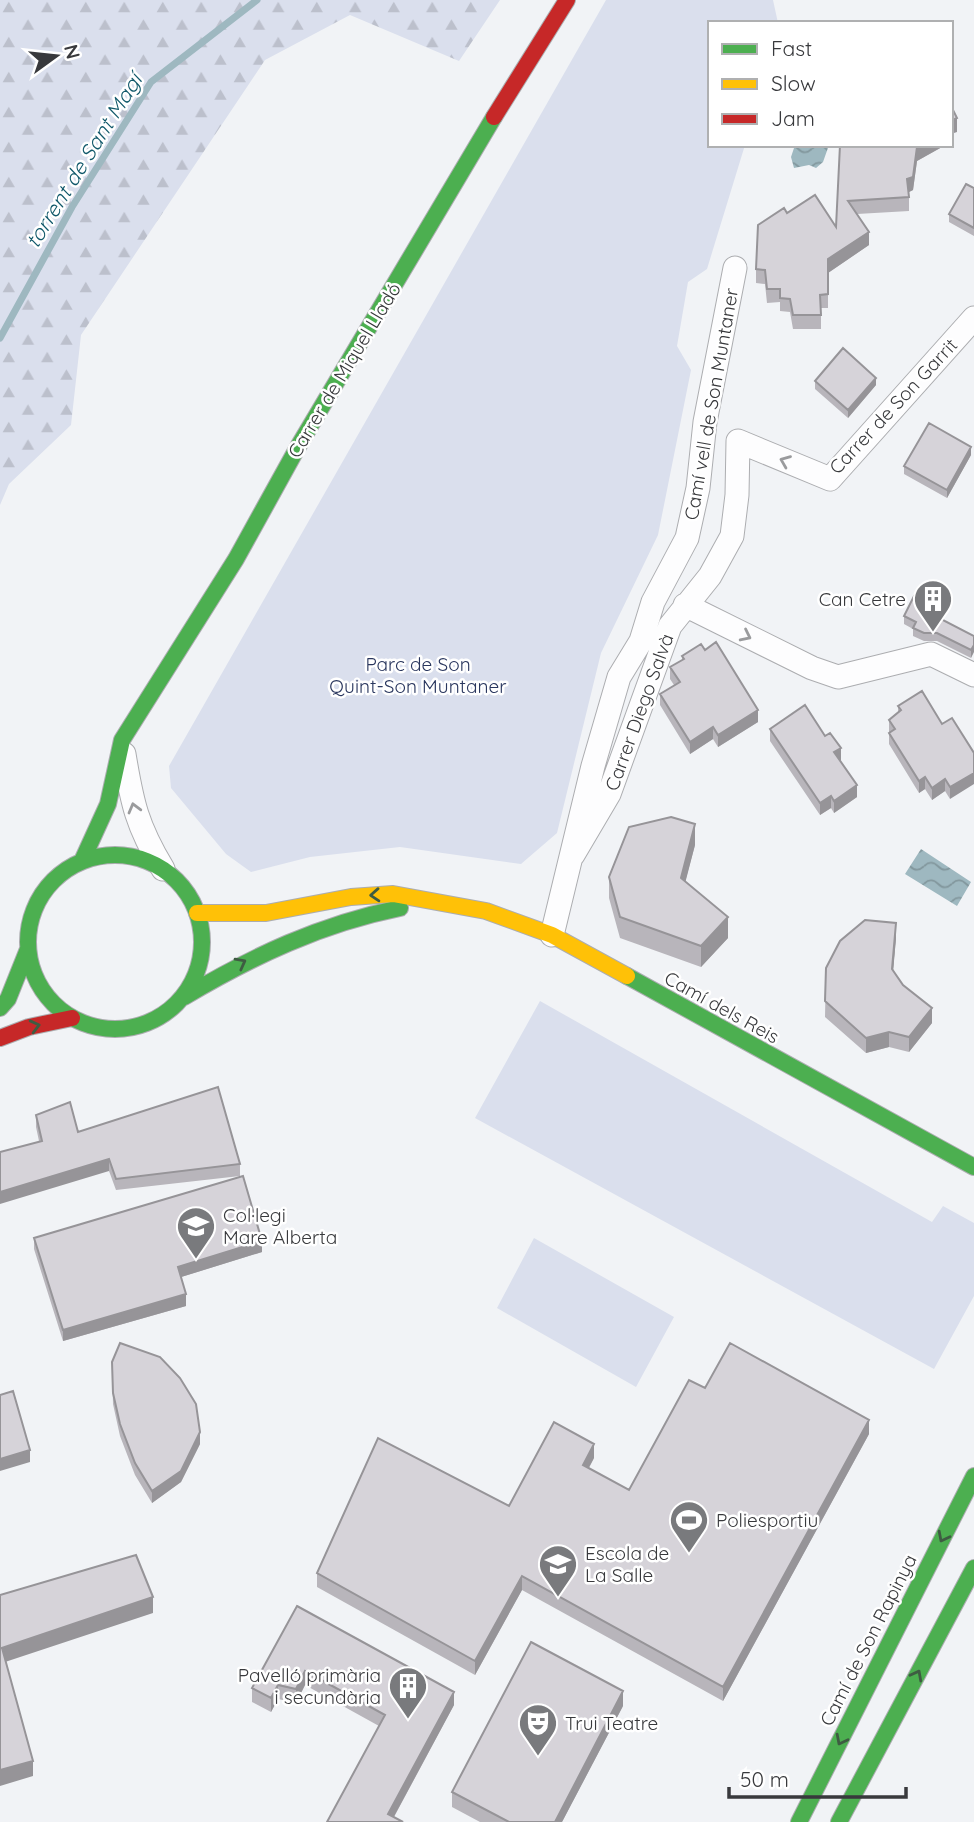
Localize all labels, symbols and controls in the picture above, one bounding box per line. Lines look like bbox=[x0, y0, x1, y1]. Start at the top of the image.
north arrow bbox=[21, 21, 91, 91]
legend bbox=[708, 21, 953, 147]
text: Fast bbox=[771, 35, 812, 61]
text: N bbox=[59, 42, 86, 61]
water label: torrent de Sant Magí bbox=[19, 65, 150, 252]
text: Slow bbox=[771, 70, 816, 96]
text: Jam bbox=[771, 105, 815, 131]
street label: Carrer de Miquel Lladó bbox=[282, 278, 406, 462]
street label: Camí vell de Son Muntaner bbox=[679, 285, 743, 522]
street label: Carrer de Son Garrit bbox=[824, 333, 962, 479]
one-way arrow bbox=[780, 455, 792, 469]
building icon: Can Cetre bbox=[912, 578, 954, 633]
place label: Can Cetre bbox=[819, 587, 906, 611]
one-way arrow bbox=[739, 627, 751, 641]
street label: Carrer Diego Salvà bbox=[599, 630, 679, 794]
park label: Parc de Son Quint-Son Muntaner bbox=[329, 652, 507, 698]
one-way arrow bbox=[128, 802, 142, 814]
one-way arrow bbox=[369, 887, 380, 902]
one-way arrow bbox=[234, 957, 246, 971]
street label: Camí dels Reis bbox=[660, 966, 784, 1048]
one-way arrow bbox=[29, 1020, 41, 1034]
place label: Col·legi Mare Alberta bbox=[223, 1203, 337, 1249]
school or university icon: Col·legi Mare Alberta bbox=[175, 1205, 217, 1260]
sports icon: Poliesportiu bbox=[668, 1499, 710, 1554]
place label: Poliesportiu bbox=[716, 1508, 818, 1532]
one-way arrow bbox=[938, 1530, 952, 1542]
place label: Escola de La Salle bbox=[585, 1541, 669, 1587]
school or university icon: Escola de La Salle bbox=[537, 1543, 579, 1598]
street label: Camí de Son Rapinya bbox=[814, 1550, 922, 1730]
place label: Pavelló primària i secundària bbox=[238, 1663, 381, 1709]
building icon: Pavelló primària i secundària bbox=[387, 1665, 429, 1720]
one-way arrow bbox=[909, 1670, 922, 1682]
theatre icon: Trui Teatre bbox=[517, 1702, 559, 1757]
place label: Trui Teatre bbox=[565, 1711, 658, 1735]
one-way arrow bbox=[836, 1733, 850, 1745]
scale bar bbox=[729, 1756, 906, 1800]
text: 50 m bbox=[740, 1766, 789, 1792]

